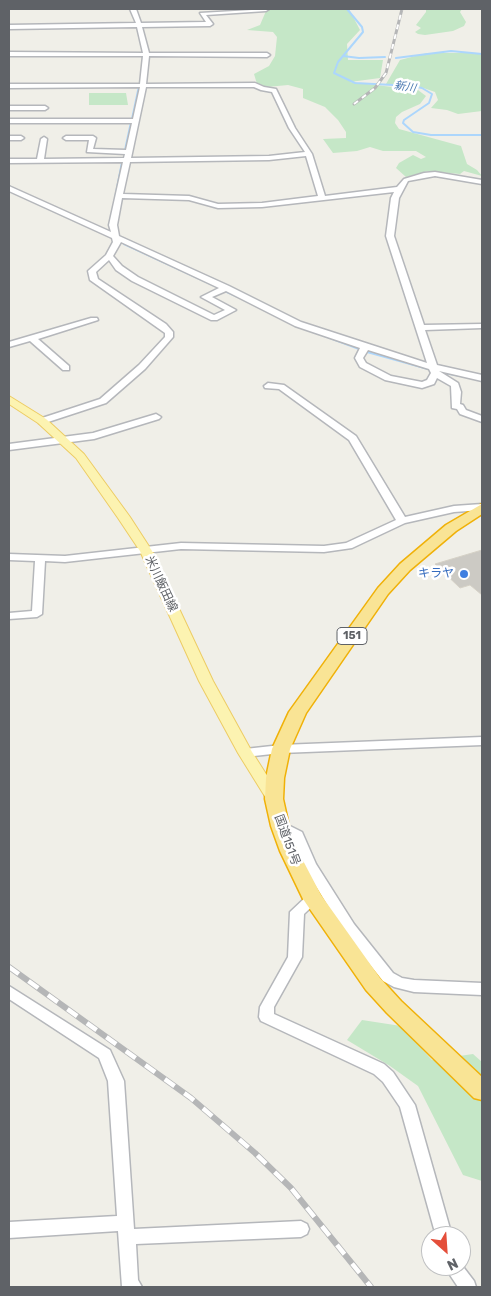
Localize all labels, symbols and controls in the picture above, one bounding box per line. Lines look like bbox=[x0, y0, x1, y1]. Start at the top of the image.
water label: 新川 bbox=[393, 79, 417, 95]
street label: 米川飯田線 bbox=[142, 554, 180, 614]
place label: キラヤ bbox=[418, 567, 454, 581]
marker: キラヤ bbox=[458, 568, 470, 580]
road number: 151 bbox=[337, 628, 367, 644]
street label: 国道151号 bbox=[271, 813, 303, 867]
north arrow bbox=[421, 1226, 471, 1276]
text: N bbox=[444, 1254, 461, 1274]

